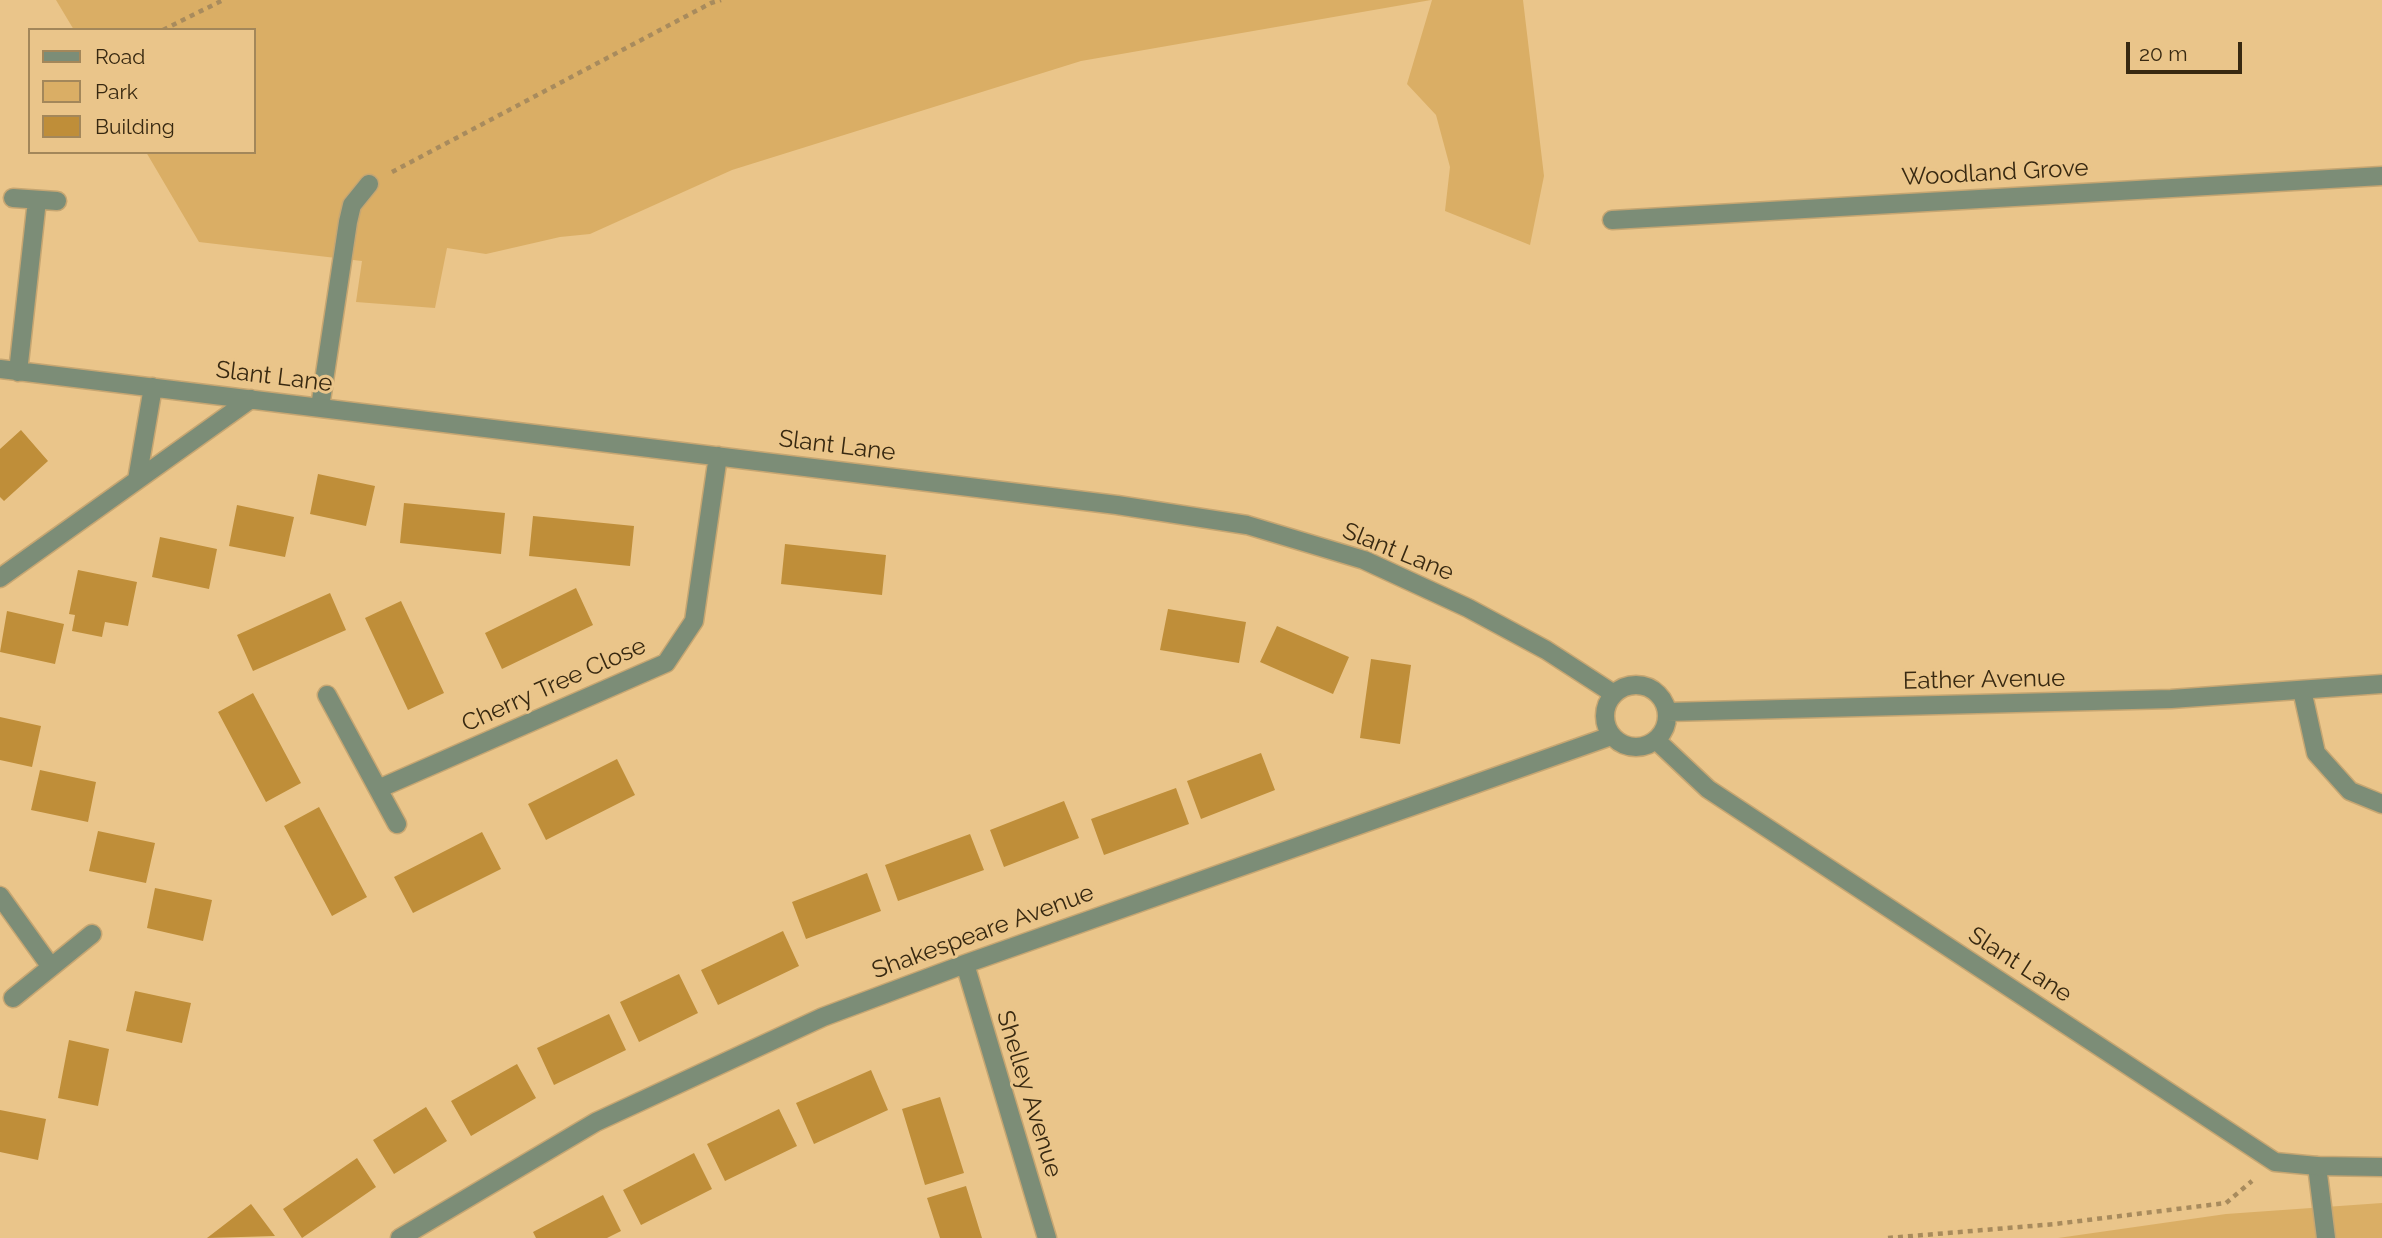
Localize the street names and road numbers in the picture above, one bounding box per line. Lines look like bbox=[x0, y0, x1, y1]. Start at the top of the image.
street label: Woodland Grove bbox=[1901, 154, 2089, 192]
street label: Slant Lane bbox=[214, 356, 334, 398]
street label: Slant Lane bbox=[777, 425, 897, 467]
street label: Slant Lane bbox=[1338, 517, 1458, 587]
street label: Cherry Tree Close bbox=[458, 632, 650, 738]
street label: Eather Avenue bbox=[1903, 664, 2065, 696]
street label: Shakespeare Avenue bbox=[868, 878, 1098, 986]
street label: Slant Lane bbox=[1963, 921, 2077, 1009]
street label: Shelley Avenue bbox=[990, 1007, 1068, 1181]

